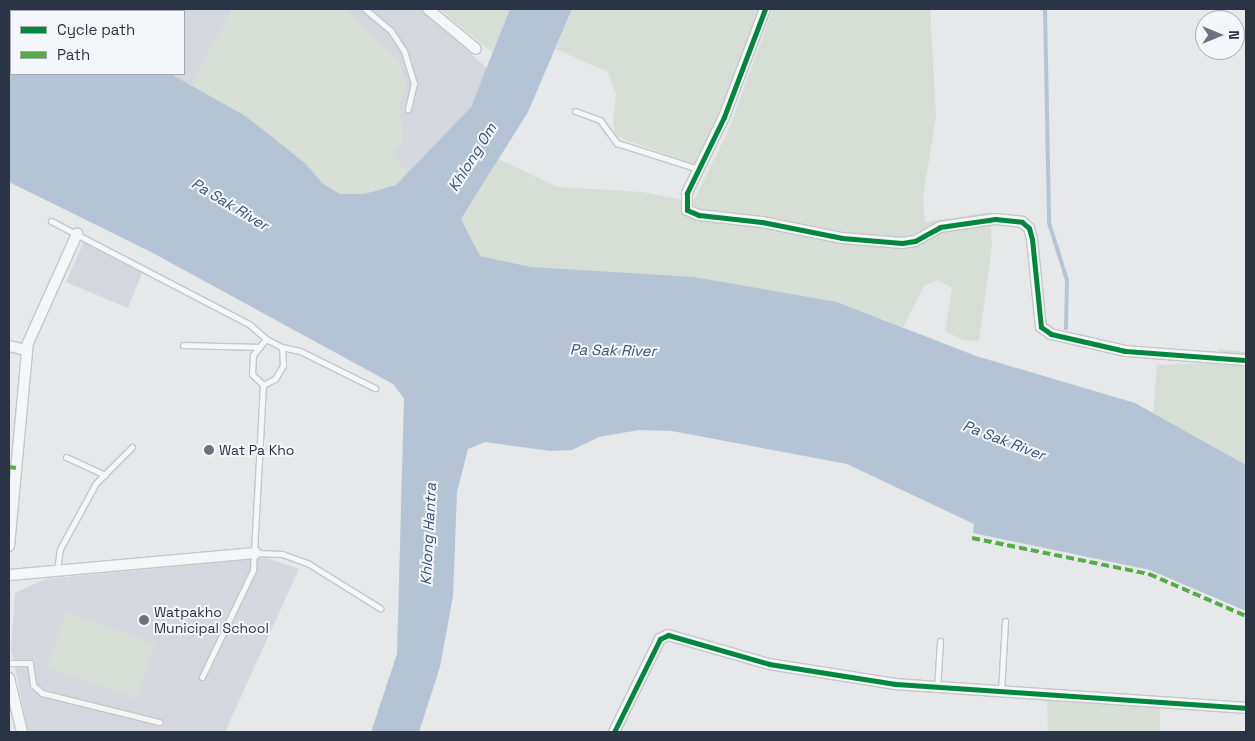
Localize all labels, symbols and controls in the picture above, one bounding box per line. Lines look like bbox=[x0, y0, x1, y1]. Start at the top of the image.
legend bbox=[10, 10, 185, 75]
north arrow bbox=[1195, 10, 1245, 60]
text: Cycle path bbox=[57, 20, 135, 39]
text: N bbox=[1225, 30, 1243, 40]
text: Path bbox=[57, 45, 90, 64]
water label: Khlong Om bbox=[444, 120, 500, 194]
water label: Pa Sak River bbox=[188, 174, 272, 234]
water label: Pa Sak River bbox=[570, 340, 656, 360]
water label: Pa Sak River bbox=[960, 416, 1048, 464]
place label: Wat Pa Kho bbox=[219, 442, 294, 458]
marker: Wat Pa Kho bbox=[203, 444, 215, 456]
water label: Khlong Hantra bbox=[416, 482, 440, 586]
place label: Watpakho Municipal School bbox=[154, 604, 269, 636]
marker: Watpakho Municipal School bbox=[138, 614, 150, 626]

